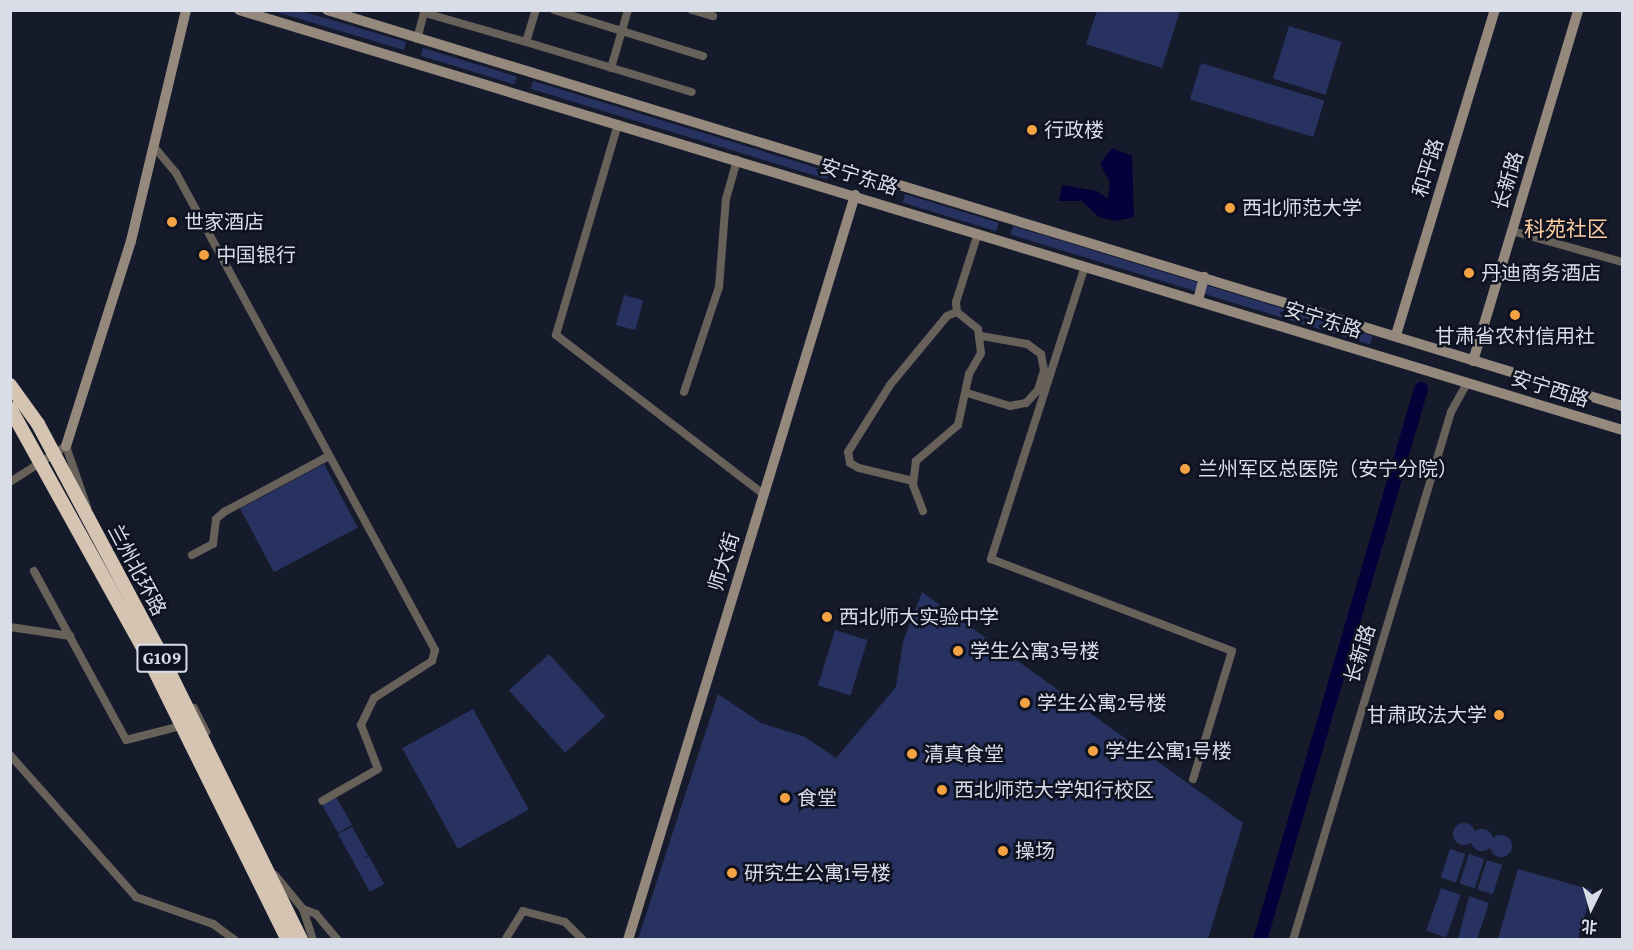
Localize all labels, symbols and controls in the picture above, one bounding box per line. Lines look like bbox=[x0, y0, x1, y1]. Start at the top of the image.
place label: 行政楼 bbox=[1044, 118, 1104, 142]
marker: 行政楼 bbox=[1025, 123, 1039, 137]
street label: 和平路 bbox=[1408, 136, 1448, 200]
street label: 长新路 bbox=[1488, 149, 1528, 213]
street label: 安宁东路 bbox=[817, 154, 901, 200]
place label: 西北师范大学 bbox=[1242, 196, 1362, 220]
marker: 西北师范大学 bbox=[1223, 201, 1237, 215]
place label: 世家酒店 bbox=[184, 210, 264, 234]
marker: 世家酒店 bbox=[165, 215, 179, 229]
district label: 科苑社区 bbox=[1524, 216, 1608, 242]
place label: 中国银行 bbox=[216, 243, 296, 267]
marker: 中国银行 bbox=[197, 248, 211, 262]
place label: 丹迪商务酒店 bbox=[1481, 261, 1601, 285]
marker: 丹迪商务酒店 bbox=[1462, 266, 1476, 280]
street label: 安宁东路 bbox=[1281, 297, 1365, 343]
marker: 甘肃省农村信用社 bbox=[1508, 308, 1522, 322]
place label: 甘肃省农村信用社 bbox=[1435, 324, 1595, 348]
street label: 安宁西路 bbox=[1508, 366, 1592, 412]
place label: 兰州军区总医院（安宁分院） bbox=[1198, 457, 1458, 481]
marker: 兰州军区总医院（安宁分院） bbox=[1176, 460, 1194, 478]
street label: 兰州北环路 bbox=[103, 520, 171, 620]
street label: 师大街 bbox=[704, 530, 744, 594]
place label: 西北师大实验中学 bbox=[839, 605, 999, 629]
marker: 西北师大实验中学 bbox=[820, 610, 834, 624]
street label: 长新路 bbox=[1340, 622, 1380, 686]
place label: 学生公寓3号楼 bbox=[970, 639, 1099, 663]
road number: G109 bbox=[135, 643, 189, 673]
marker: 学生公寓3号楼 bbox=[951, 644, 965, 658]
place label: 学生公寓2号楼 bbox=[1037, 691, 1167, 715]
marker: 学生公寓2号楼 bbox=[1018, 696, 1032, 710]
place label: 甘肃政法大学 bbox=[1367, 703, 1487, 727]
marker: 甘肃政法大学 bbox=[1492, 708, 1506, 722]
place label: 学生公寓1号楼 bbox=[1105, 739, 1232, 763]
place label: 清真食堂 bbox=[924, 742, 1004, 766]
marker: 学生公寓1号楼 bbox=[1086, 744, 1100, 758]
marker: 清真食堂 bbox=[905, 747, 919, 761]
place label: 西北师范大学知行校区 bbox=[954, 778, 1154, 802]
marker: 西北师范大学知行校区 bbox=[935, 783, 949, 797]
place label: 食堂 bbox=[797, 786, 837, 810]
marker: 食堂 bbox=[778, 791, 792, 805]
place label: 操场 bbox=[1015, 839, 1055, 863]
marker: 操场 bbox=[996, 844, 1010, 858]
place label: 研究生公寓1号楼 bbox=[744, 861, 891, 885]
marker: 研究生公寓1号楼 bbox=[725, 866, 739, 880]
north arrow bbox=[1561, 878, 1621, 938]
text: 北 bbox=[1581, 917, 1598, 936]

